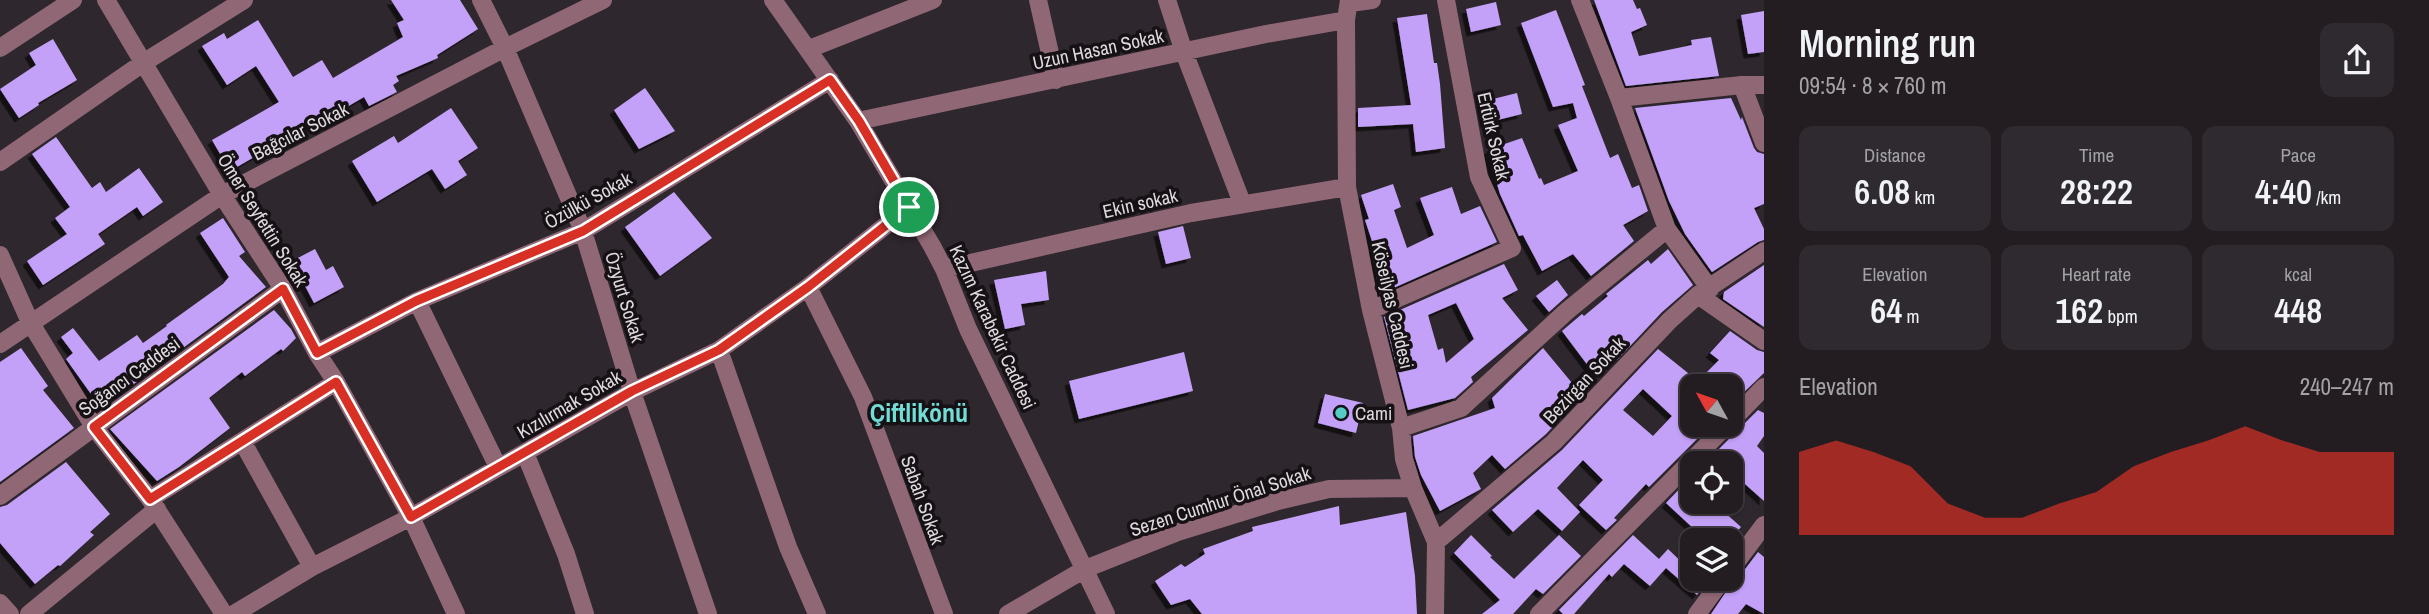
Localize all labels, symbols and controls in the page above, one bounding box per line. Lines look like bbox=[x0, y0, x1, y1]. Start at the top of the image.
text: Morning run bbox=[1799, 18, 1976, 69]
street label: Uzun Hasan Sokak bbox=[1030, 22, 1166, 76]
button: share bbox=[2320, 23, 2394, 97]
text: 09:54 · 8 × 760 m bbox=[1799, 70, 1946, 101]
street label: Ertürk Sokak bbox=[1471, 90, 1517, 183]
street label: Bağcılar Sokak bbox=[247, 96, 353, 166]
text: Distance bbox=[1864, 142, 1926, 168]
text: Time bbox=[2079, 142, 2114, 168]
text: Pace bbox=[2280, 142, 2316, 168]
street label: Ömer Seyfettin Sokak bbox=[212, 148, 315, 292]
street label: Özülkü Sokak bbox=[540, 165, 637, 235]
text: 6.08 bbox=[1854, 168, 1910, 215]
text: 28:22 bbox=[2060, 168, 2133, 215]
text: 4:40 bbox=[2255, 168, 2312, 215]
pin bbox=[879, 177, 939, 237]
street label: Ekin sokak bbox=[1100, 182, 1180, 224]
text: km bbox=[1910, 184, 1935, 210]
text: /km bbox=[2312, 184, 2341, 210]
icon: arrive bbox=[890, 188, 928, 226]
street label: Köseilyas Caddesi bbox=[1366, 239, 1420, 371]
street label: Kazım Karabekir Caddesi bbox=[944, 241, 1042, 413]
street label: Özyurt Sokak bbox=[599, 248, 651, 346]
text: Elevation bbox=[1862, 261, 1927, 287]
text: Heart rate bbox=[2062, 261, 2131, 287]
text: kcal bbox=[2284, 261, 2312, 287]
text: 64 bbox=[1870, 287, 1902, 334]
text: 162 bbox=[2055, 287, 2103, 334]
text: 448 bbox=[2274, 287, 2322, 334]
text: m bbox=[1902, 303, 1919, 329]
text: bpm bbox=[2103, 303, 2138, 329]
street label: Soğancı Caddesi bbox=[73, 330, 185, 422]
street label: Bezirgan Sokak bbox=[1537, 331, 1631, 429]
street label: Kızılırmak Sokak bbox=[512, 363, 626, 444]
text: Elevation bbox=[1799, 371, 1878, 402]
text: 240–247 m bbox=[2300, 371, 2394, 402]
north arrow bbox=[1680, 374, 1743, 438]
map controls bbox=[1680, 374, 1743, 591]
district label: Çiftlikönü bbox=[870, 395, 968, 430]
place label: Cami bbox=[1355, 400, 1392, 426]
marker: Cami bbox=[1333, 405, 1349, 421]
button: locate bbox=[1680, 451, 1743, 514]
street label: Sabah Sokak bbox=[895, 452, 951, 548]
street label: Sezen Cumhur Önal Sokak bbox=[1126, 459, 1314, 543]
button: layers bbox=[1680, 528, 1743, 591]

